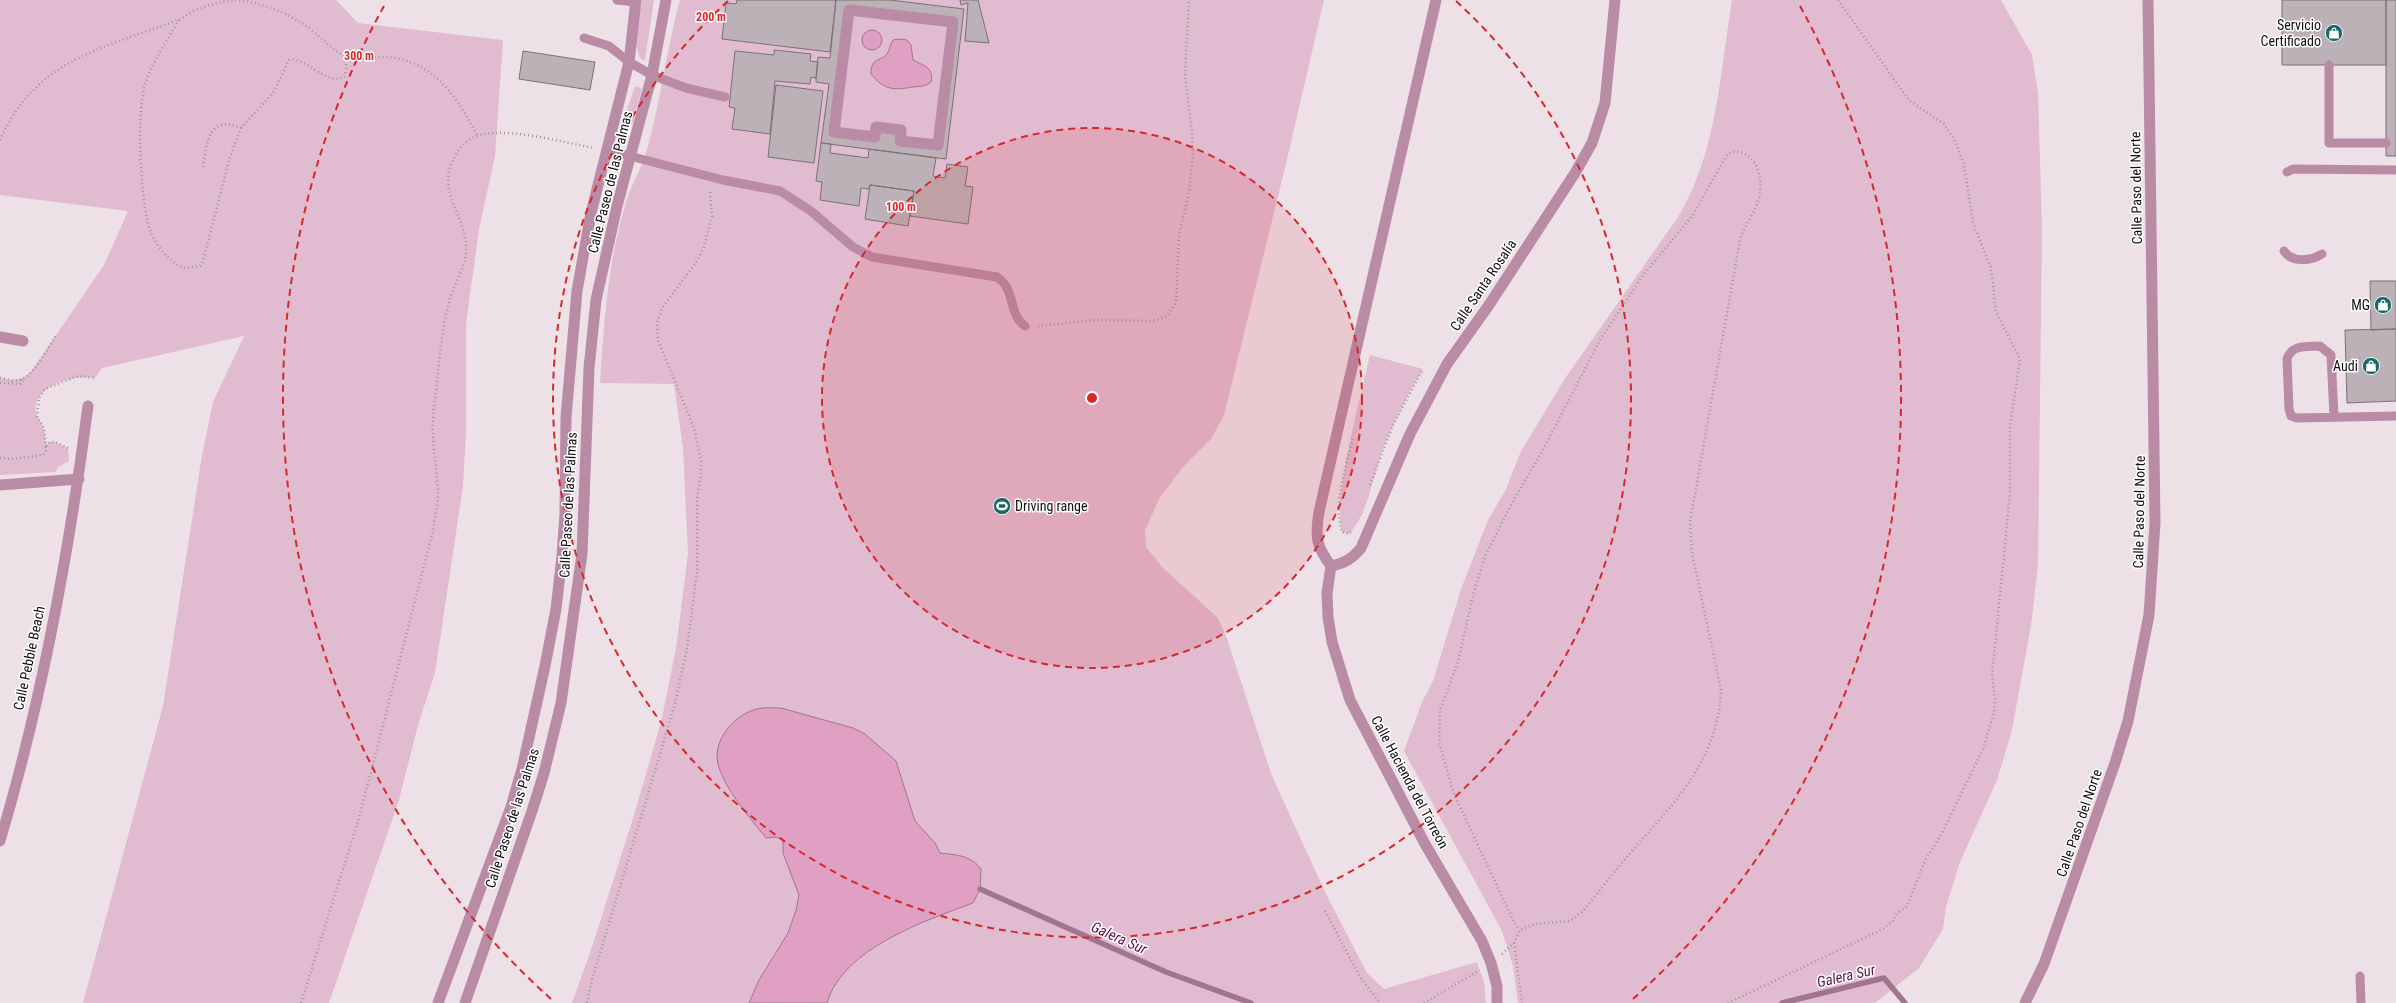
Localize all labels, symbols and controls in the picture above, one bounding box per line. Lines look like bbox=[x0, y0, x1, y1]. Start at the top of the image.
text: 200 m bbox=[696, 10, 726, 24]
place label: Servicio Certificado bbox=[2261, 17, 2321, 49]
shop icon: Servicio Certificado bbox=[2324, 23, 2344, 43]
text: 300 m bbox=[344, 49, 374, 63]
street label: Calle Paseo de las Palmas bbox=[585, 109, 635, 255]
street label: Calle Paso del Norte bbox=[2127, 131, 2145, 245]
text: 100 m bbox=[886, 200, 916, 214]
street label: Calle Santa Rosalía bbox=[1447, 236, 1519, 334]
shop icon: MG bbox=[2373, 295, 2393, 315]
place label: MG bbox=[2351, 297, 2370, 313]
shop icon: Audi bbox=[2361, 356, 2381, 376]
place label: Audi bbox=[2333, 358, 2358, 374]
centre of rings bbox=[1085, 391, 1099, 405]
street label: Calle Paseo de las Palmas bbox=[556, 432, 580, 578]
street label: Calle Paso del Norte bbox=[2130, 455, 2148, 569]
sports icon: Driving range bbox=[992, 496, 1012, 516]
place label: Driving range bbox=[1015, 498, 1088, 514]
street label: Calle Pebble Beach bbox=[10, 604, 48, 712]
street label: Calle Hacienda del Torreón bbox=[1368, 713, 1452, 851]
street label: Calle Paseo de las Palmas bbox=[482, 746, 542, 890]
street label: Calle Paso del Norte bbox=[2053, 767, 2105, 879]
water label: Galera Sur bbox=[1088, 918, 1150, 959]
water label: Galera Sur bbox=[1815, 960, 1877, 991]

